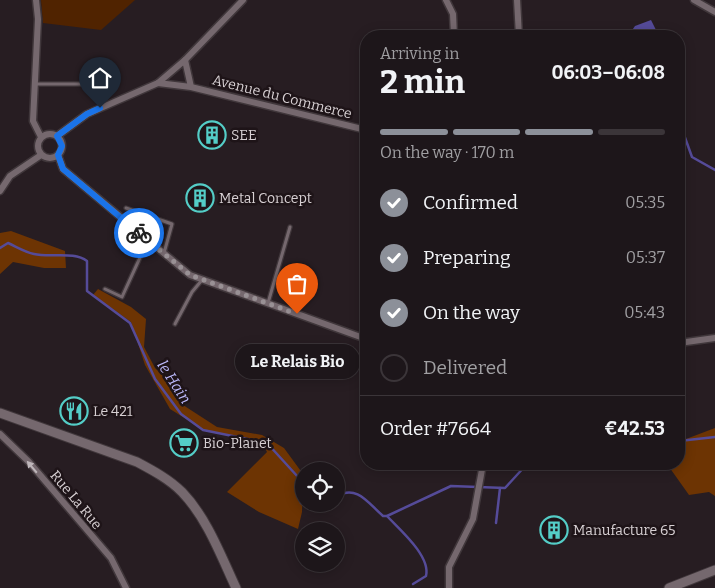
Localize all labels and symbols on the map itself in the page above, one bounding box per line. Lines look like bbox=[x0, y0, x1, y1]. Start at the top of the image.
pin bbox=[79, 57, 121, 108]
street label: Avenue du Commerce bbox=[210, 71, 354, 123]
building icon: SEE bbox=[197, 120, 227, 150]
place label: SEE bbox=[231, 127, 257, 144]
building icon: Metal Concept bbox=[185, 183, 215, 213]
place label: Metal Concept bbox=[219, 190, 312, 207]
courier bbox=[114, 208, 164, 258]
pin bbox=[276, 263, 318, 314]
callout: Le Relais Bio bbox=[234, 344, 360, 379]
water label: le Hain bbox=[153, 357, 195, 407]
restaurant icon: Le 421 bbox=[59, 396, 89, 426]
place label: Le 421 bbox=[93, 403, 133, 420]
supermarket icon: Bio-Planet bbox=[169, 428, 199, 458]
place label: Bio-Planet bbox=[203, 435, 272, 452]
one-way arrow bbox=[27, 461, 38, 474]
street label: Rue La Rue bbox=[47, 467, 105, 533]
building icon: Manufacture 65 bbox=[539, 515, 569, 545]
place label: Manufacture 65 bbox=[573, 522, 675, 539]

